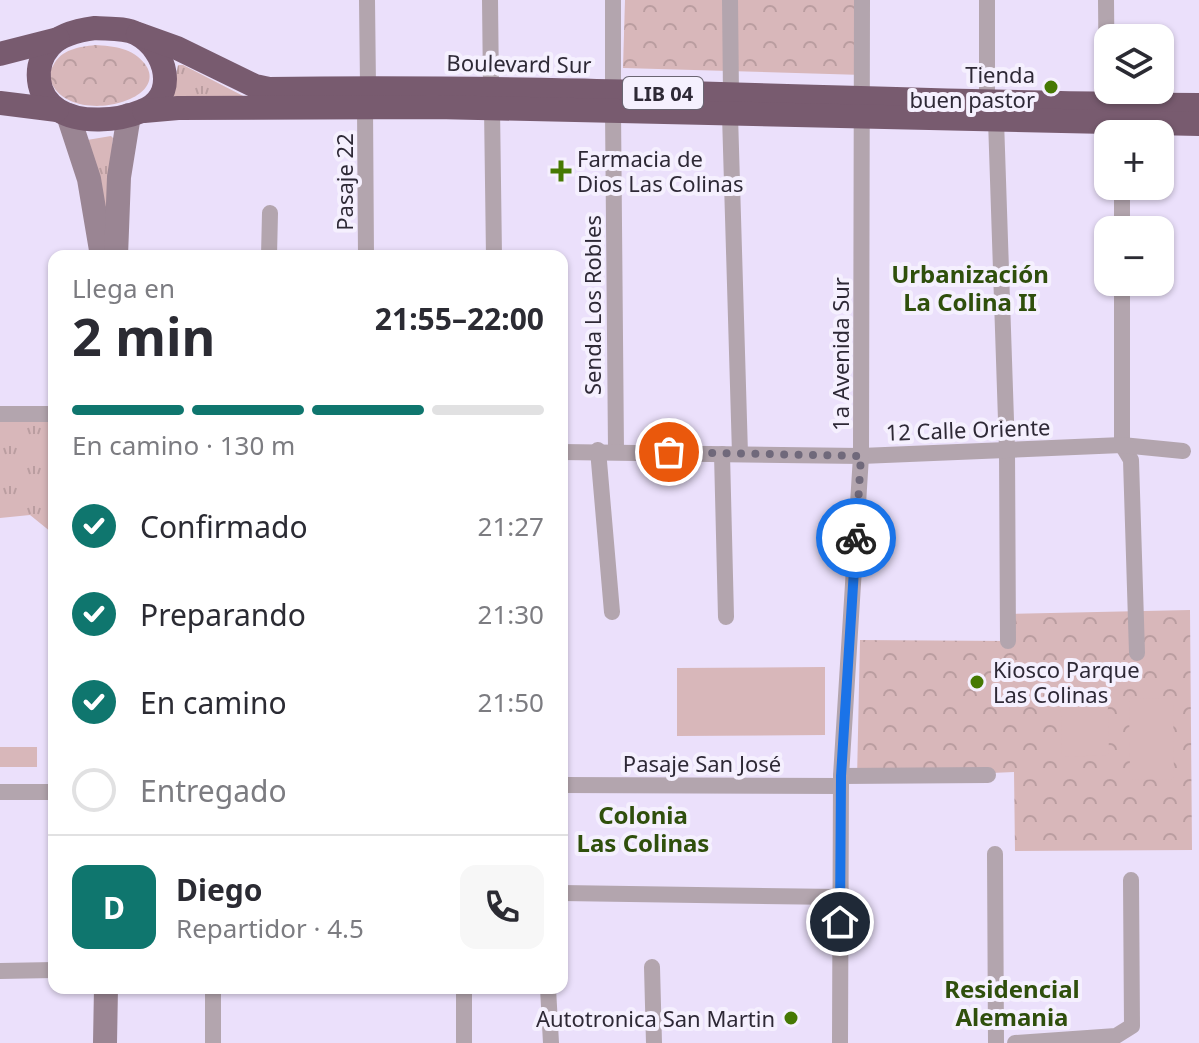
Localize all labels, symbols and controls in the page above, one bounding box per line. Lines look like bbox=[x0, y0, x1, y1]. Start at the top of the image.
map controls bbox=[1094, 24, 1174, 296]
button: layers bbox=[1094, 24, 1174, 104]
street label: Boulevard Sur bbox=[446, 47, 592, 79]
place label: Tienda buen pastor bbox=[909, 59, 1035, 114]
road number: LIB 04 bbox=[623, 77, 703, 109]
marker: Tienda buen pastor bbox=[1042, 78, 1060, 96]
button: + bbox=[1094, 120, 1174, 200]
street label: Pasaje 22 bbox=[329, 133, 359, 231]
place label: Farmacia de Dios Las Colinas bbox=[577, 143, 743, 198]
marker: Farmacia de Dios Las Colinas bbox=[552, 162, 570, 180]
street label: Senda Los Robles bbox=[577, 215, 607, 395]
button: − bbox=[1094, 216, 1174, 296]
district label: Urbanización La Colina II bbox=[891, 257, 1049, 318]
text: Llega en bbox=[72, 270, 175, 306]
street label: 1a Avenida Sur bbox=[825, 277, 855, 431]
text: 21:55–22:00 bbox=[375, 298, 544, 339]
text: 2 min bbox=[72, 300, 215, 371]
street label: 12 Calle Oriente bbox=[885, 411, 1051, 447]
pin bbox=[635, 418, 703, 486]
text: En camino · 130 m bbox=[72, 427, 295, 463]
icon: bag bbox=[647, 430, 691, 474]
courier bbox=[816, 498, 896, 578]
icon: check bbox=[72, 504, 116, 548]
text: Confirmado bbox=[140, 506, 308, 547]
text: 21:27 bbox=[478, 508, 544, 544]
icon: bike bbox=[834, 516, 878, 560]
icon: check bbox=[72, 592, 116, 636]
text: Preparando bbox=[140, 594, 306, 635]
text: 21:30 bbox=[478, 596, 544, 632]
place label: Kiosco Parque Las Colinas bbox=[993, 654, 1140, 709]
marker: Kiosco Parque Las Colinas bbox=[968, 673, 986, 691]
icon: check bbox=[72, 680, 116, 724]
text: En camino bbox=[140, 682, 287, 723]
text: 21:50 bbox=[478, 684, 544, 720]
street label: Pasaje San José bbox=[623, 748, 781, 778]
text: Entregado bbox=[140, 770, 287, 811]
district label: Colonia Las Colinas bbox=[577, 798, 709, 859]
button: phone bbox=[460, 865, 544, 949]
text: Diego bbox=[176, 869, 263, 910]
text: D bbox=[103, 887, 125, 928]
pin bbox=[806, 888, 874, 956]
icon: home bbox=[818, 900, 862, 944]
text: Repartidor · 4.5 bbox=[176, 910, 364, 946]
district label: Residencial Alemania bbox=[944, 972, 1080, 1033]
place label: Autotronica San Martin bbox=[536, 1003, 775, 1033]
marker: Autotronica San Martin bbox=[782, 1009, 800, 1027]

